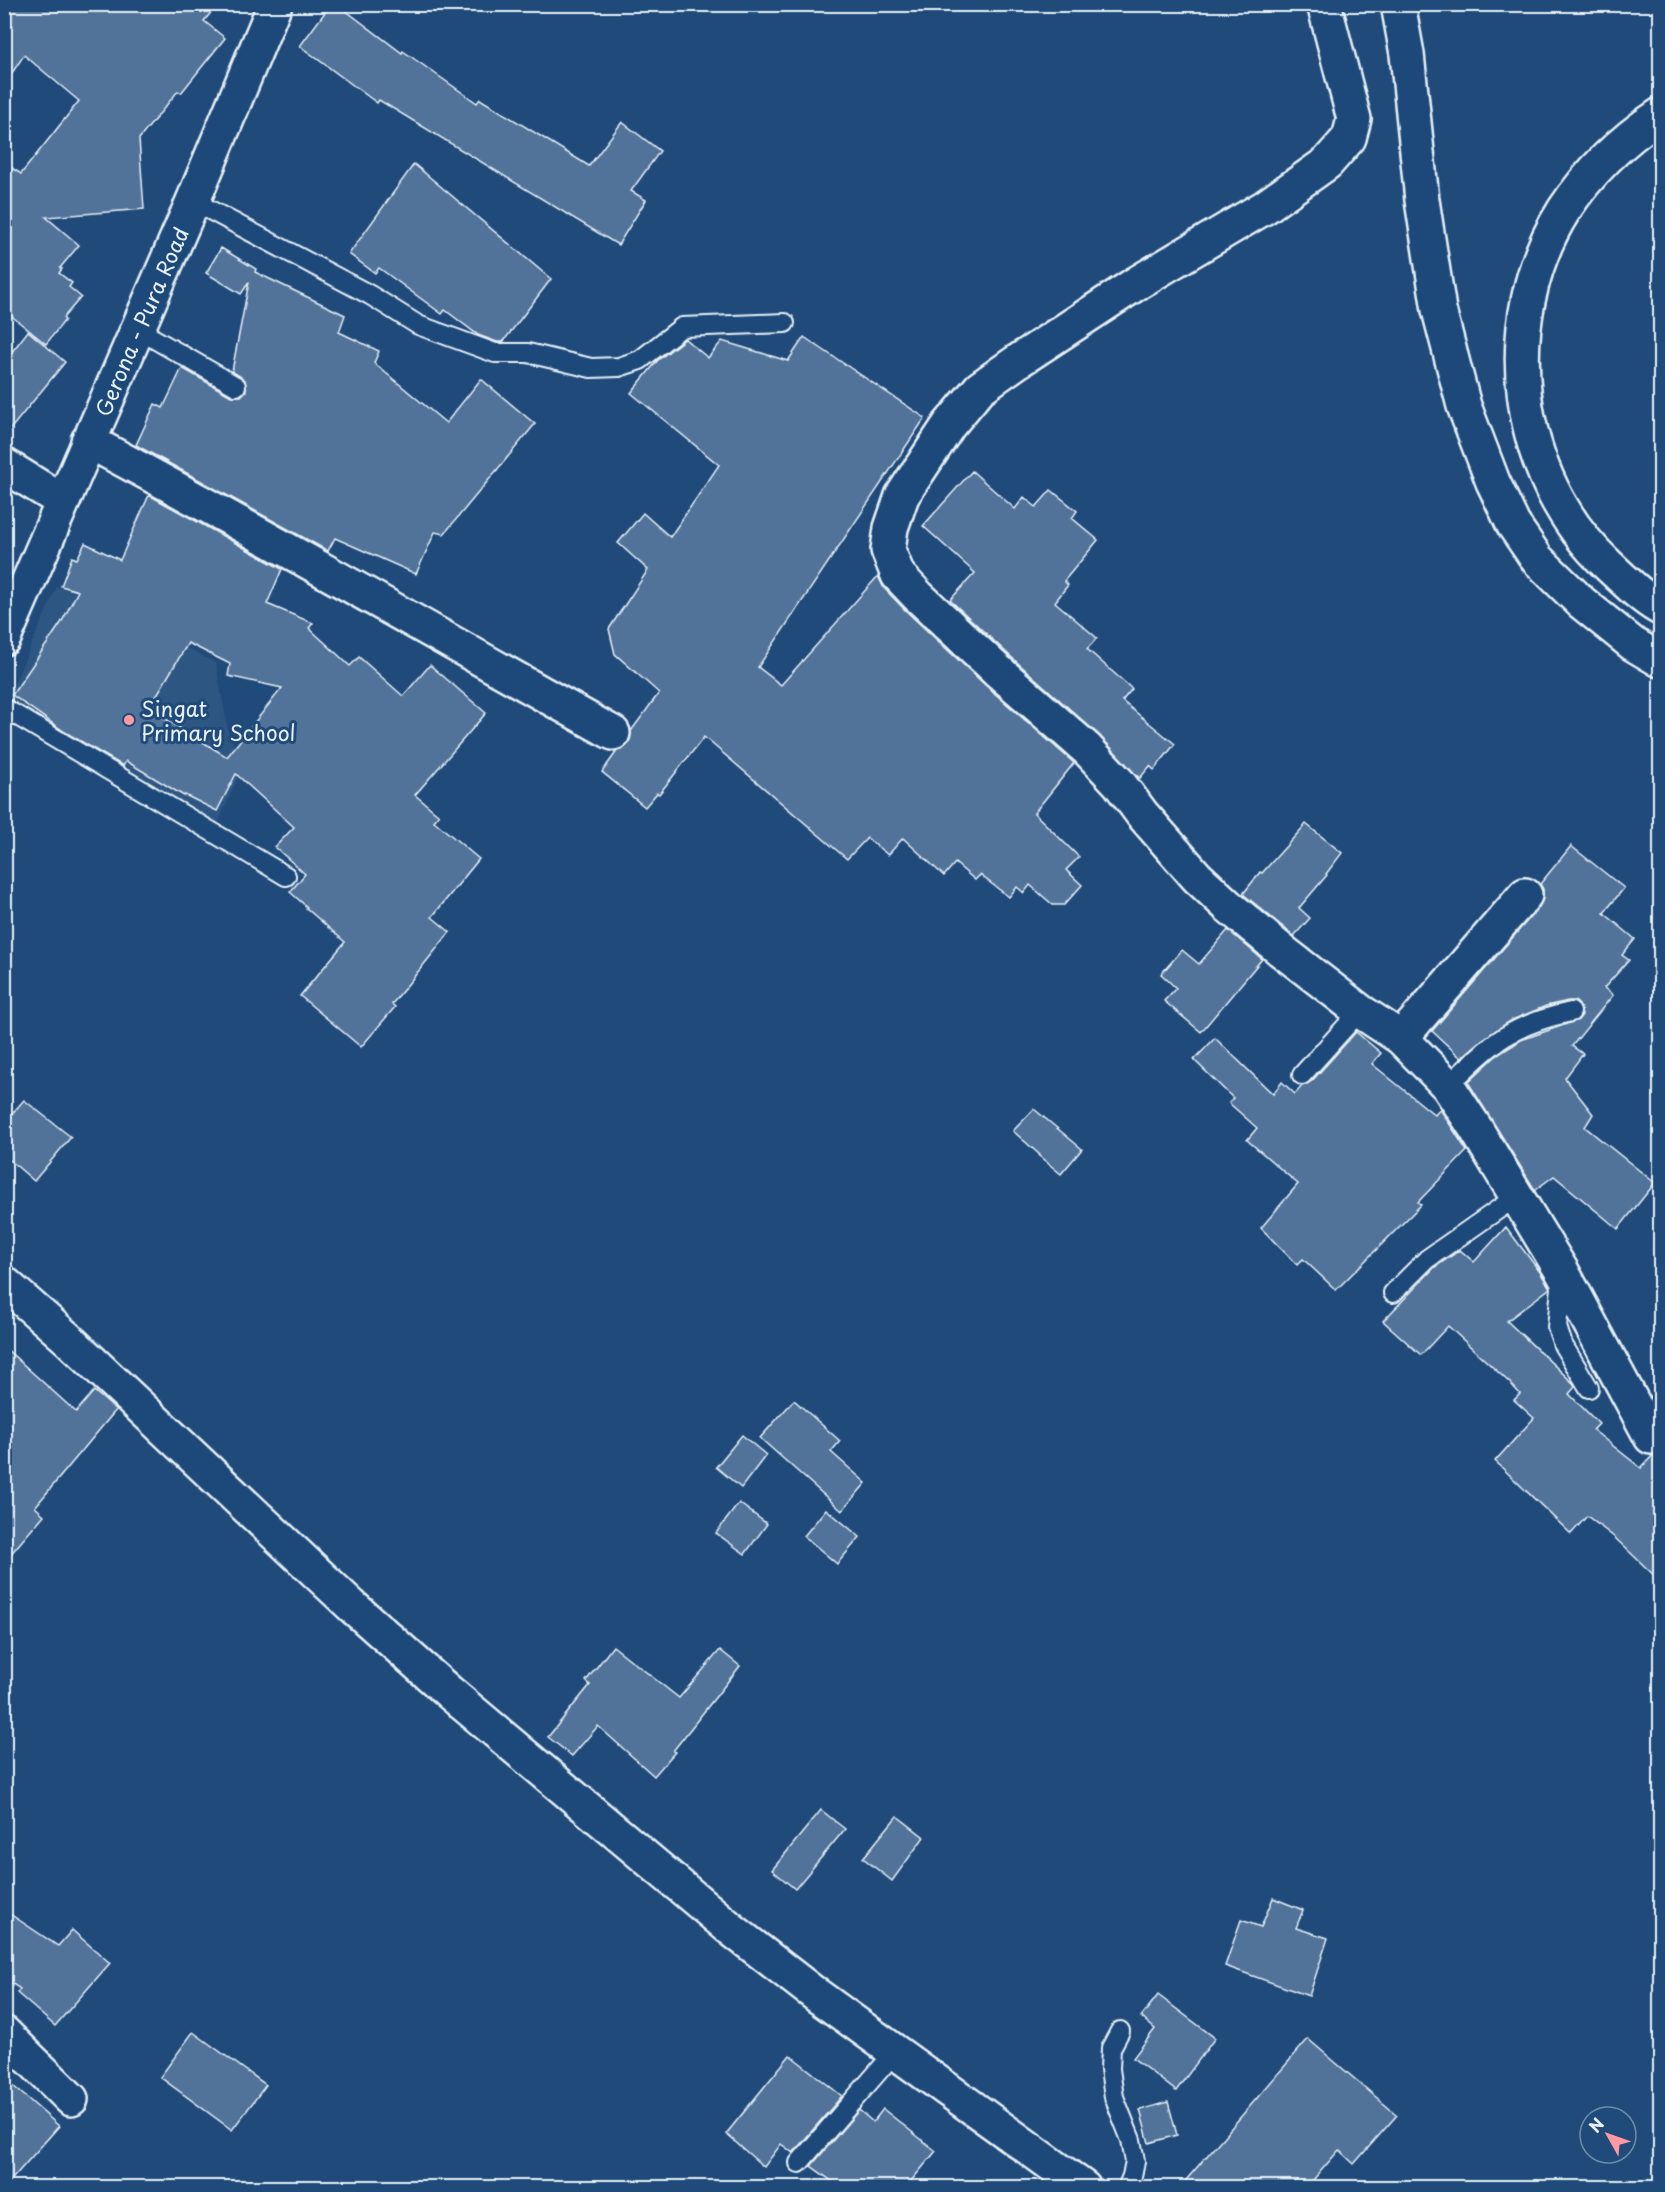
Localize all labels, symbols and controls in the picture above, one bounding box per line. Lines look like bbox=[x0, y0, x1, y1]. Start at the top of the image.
street label: Gerona - Pura Road bbox=[86, 222, 196, 421]
place label: Singat Primary School bbox=[141, 692, 296, 748]
marker: Singat Primary School bbox=[122, 713, 136, 727]
north arrow bbox=[1578, 2105, 1638, 2165]
text: N bbox=[1582, 2112, 1609, 2137]

